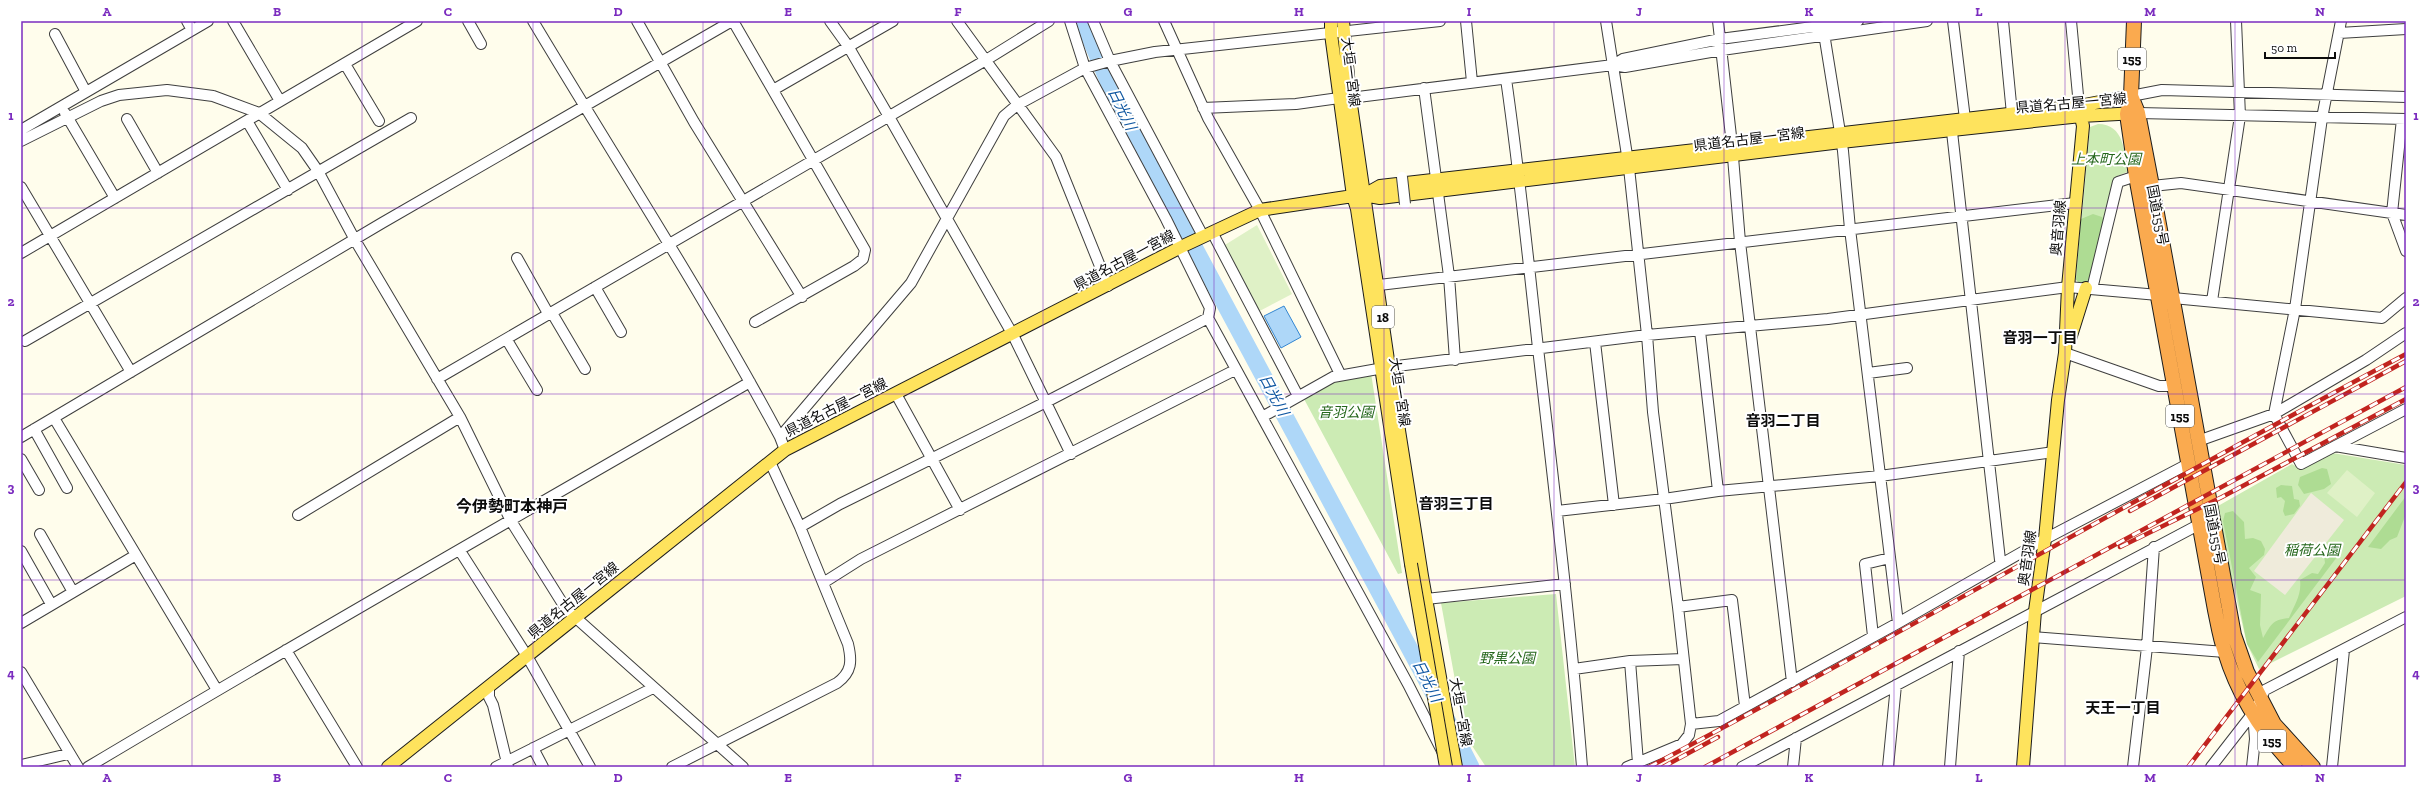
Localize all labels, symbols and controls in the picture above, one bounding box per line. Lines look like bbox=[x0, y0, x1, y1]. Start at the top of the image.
text: A bbox=[103, 4, 112, 19]
text: B bbox=[273, 4, 281, 19]
text: C bbox=[444, 4, 452, 19]
text: D bbox=[613, 4, 623, 19]
text: E bbox=[784, 4, 792, 19]
text: F bbox=[954, 4, 962, 19]
text: G bbox=[1124, 4, 1133, 19]
text: H bbox=[1294, 4, 1304, 19]
text: I bbox=[1467, 4, 1472, 19]
text: J bbox=[1636, 4, 1642, 19]
text: K bbox=[1805, 4, 1814, 19]
text: L bbox=[1975, 4, 1983, 19]
text: M bbox=[2144, 4, 2156, 19]
text: N bbox=[2315, 4, 2325, 19]
scale bar bbox=[2265, 34, 2335, 60]
street label: 大垣一宮線 bbox=[1338, 36, 1363, 108]
text: 50 m bbox=[2271, 41, 2298, 55]
road number: 155 bbox=[2118, 48, 2146, 70]
water label: 日光川 bbox=[1104, 85, 1141, 135]
street label: 県道名古屋一宮線 bbox=[2015, 90, 2128, 117]
text: 1 bbox=[8, 108, 14, 123]
text: 1 bbox=[2413, 108, 2419, 123]
street label: 県道名古屋一宮線 bbox=[1692, 124, 1806, 155]
park label: 上本町公園 bbox=[2071, 151, 2143, 168]
street label: 国道155号 bbox=[2143, 183, 2172, 247]
street label: 奥音羽線 bbox=[2048, 199, 2069, 257]
street label: 県道名古屋一宮線 bbox=[1071, 227, 1178, 294]
text: 2 bbox=[8, 294, 15, 309]
text: 2 bbox=[2413, 294, 2420, 309]
road number: 18 bbox=[1372, 306, 1394, 328]
district label: 音羽一丁目 bbox=[2002, 329, 2078, 347]
street label: 大垣一宮線 bbox=[1386, 356, 1413, 428]
water label: 日光川 bbox=[1255, 371, 1293, 421]
street label: 県道名古屋一宮線 bbox=[782, 374, 890, 440]
park label: 音羽公園 bbox=[1318, 404, 1376, 421]
road number: 155 bbox=[2166, 405, 2194, 427]
district label: 音羽二丁目 bbox=[1745, 412, 1821, 430]
text: 3 bbox=[8, 480, 15, 495]
text: 3 bbox=[2413, 480, 2420, 495]
district label: 音羽三丁目 bbox=[1418, 495, 1494, 513]
district label: 今伊勢町本神戸 bbox=[456, 497, 568, 516]
street label: 国道155号 bbox=[2200, 502, 2229, 566]
street label: 奥音羽線 bbox=[2015, 529, 2040, 587]
park label: 稲荷公園 bbox=[2284, 542, 2342, 559]
street label: 県道名古屋一宮線 bbox=[524, 559, 622, 642]
park label: 野黒公園 bbox=[1479, 650, 1537, 667]
water label: 日光川 bbox=[1409, 657, 1446, 707]
text: 4 bbox=[7, 666, 15, 681]
text: 4 bbox=[2412, 666, 2420, 681]
street label: 大垣一宮線 bbox=[1446, 676, 1475, 748]
district label: 天王一丁目 bbox=[2085, 699, 2161, 717]
road number: 155 bbox=[2258, 730, 2286, 752]
text: A bbox=[103, 770, 112, 785]
text: B bbox=[273, 770, 281, 785]
text: C bbox=[444, 770, 452, 785]
text: D bbox=[613, 770, 623, 785]
text: E bbox=[784, 770, 792, 785]
text: F bbox=[954, 770, 962, 785]
text: G bbox=[1124, 770, 1133, 785]
text: H bbox=[1294, 770, 1304, 785]
text: I bbox=[1467, 770, 1472, 785]
text: J bbox=[1636, 770, 1642, 785]
text: K bbox=[1805, 770, 1814, 785]
text: L bbox=[1975, 770, 1983, 785]
text: M bbox=[2144, 770, 2156, 785]
text: N bbox=[2315, 770, 2325, 785]

